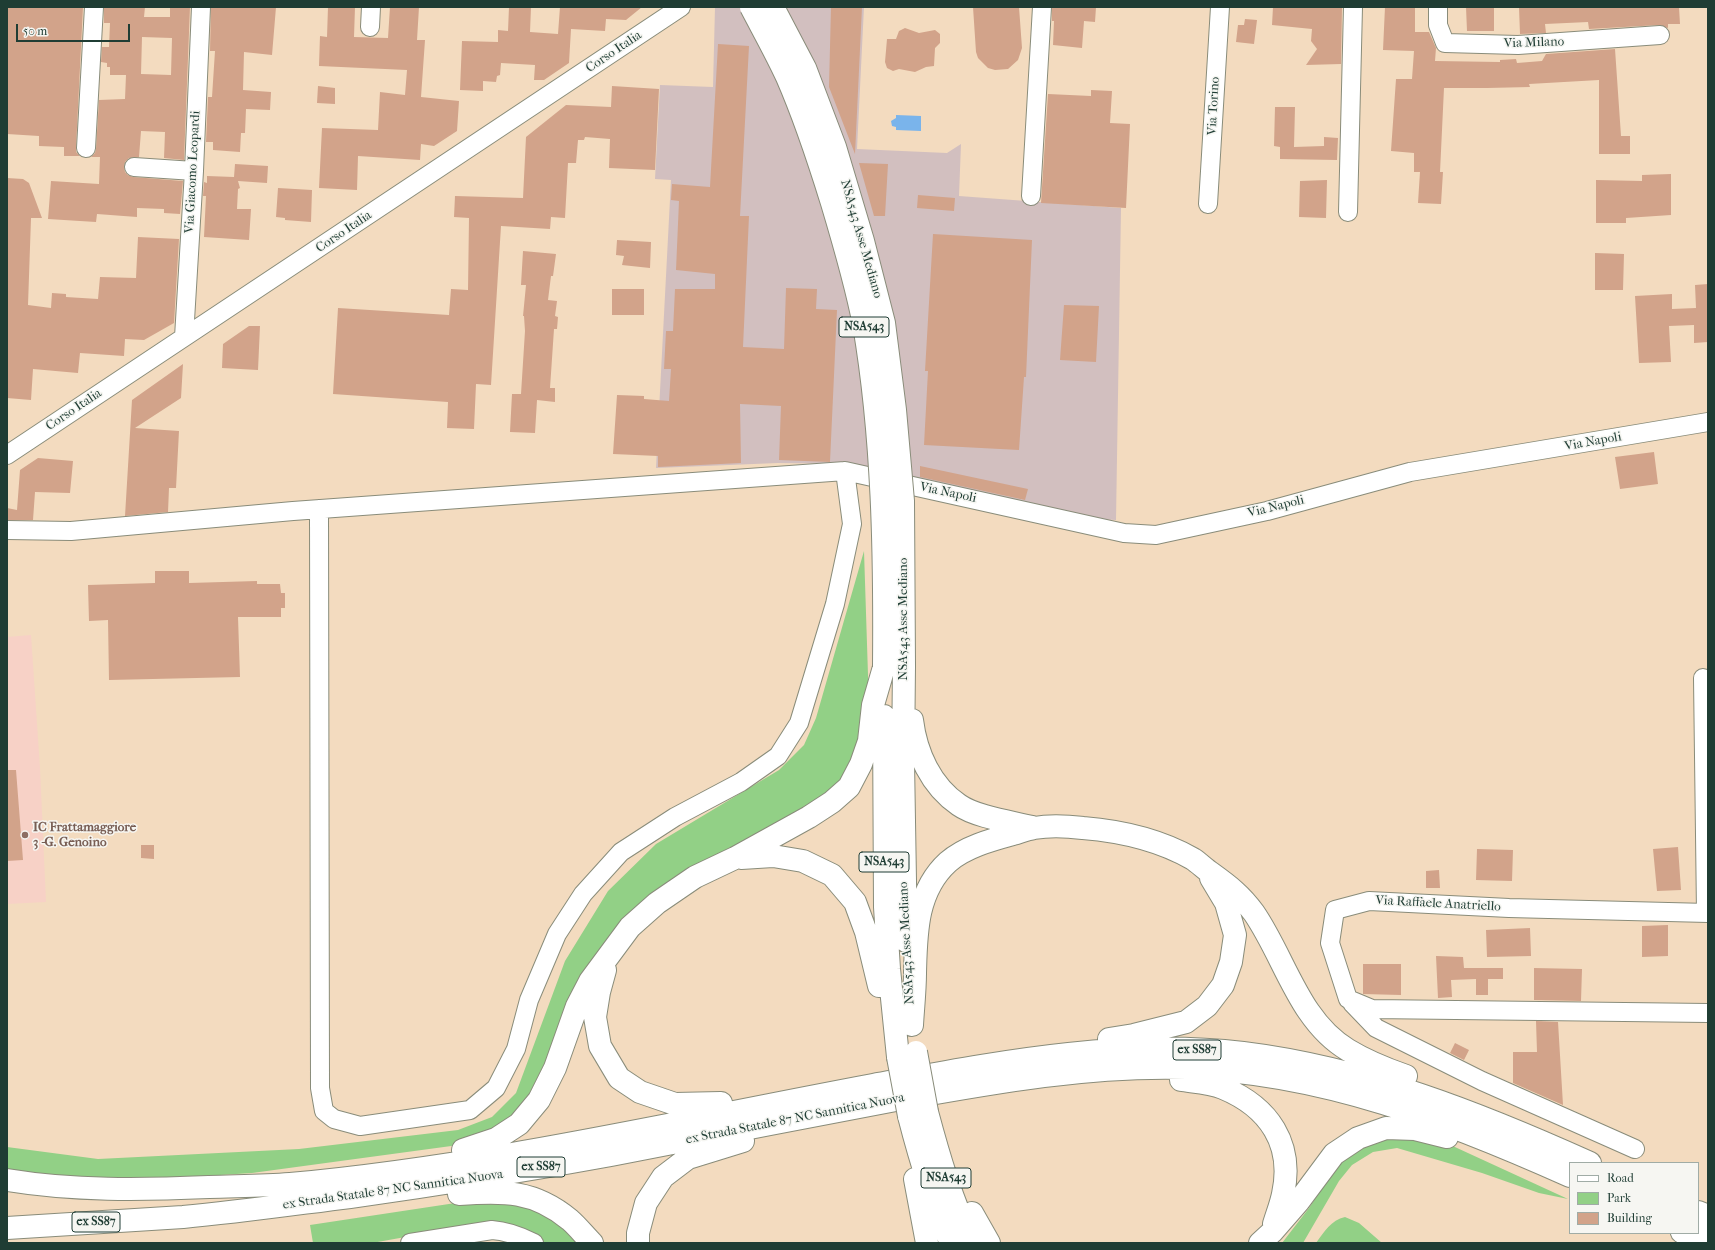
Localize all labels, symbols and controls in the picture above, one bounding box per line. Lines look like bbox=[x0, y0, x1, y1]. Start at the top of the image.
scale bar bbox=[18, 16, 132, 42]
text: 50 m bbox=[23, 24, 47, 38]
street label: Corso Italia bbox=[583, 28, 645, 76]
street label: Via Milano bbox=[1504, 34, 1564, 52]
street label: Via Torino bbox=[1205, 76, 1223, 136]
street label: Via Giacomo Leopardi bbox=[182, 110, 204, 234]
street label: NSA543 Asse Mediano bbox=[837, 178, 885, 300]
street label: Corso Italia bbox=[313, 208, 375, 256]
road number: NSA543 bbox=[839, 317, 889, 337]
street label: Corso Italia bbox=[43, 386, 105, 434]
street label: Via Napoli bbox=[1563, 429, 1623, 455]
street label: Via Napoli bbox=[918, 479, 978, 507]
street label: Via Napoli bbox=[1246, 492, 1306, 522]
street label: NSA543 Asse Mediano bbox=[896, 558, 912, 680]
place label: IC Frattamaggiore 3 -G. Genoino bbox=[33, 820, 136, 851]
marker: IC Frattamaggiore 3 -G. Genoino bbox=[20, 830, 30, 840]
road number: NSA543 bbox=[859, 852, 909, 872]
street label: NSA543 Asse Mediano bbox=[896, 881, 918, 1005]
street label: Via Raffaele Anatriello bbox=[1375, 893, 1501, 915]
road number: ex SS87 bbox=[1173, 1040, 1221, 1060]
street label: ex Strada Statale 87 NC Sannitica Nuova bbox=[684, 1090, 906, 1148]
road number: ex SS87 bbox=[517, 1157, 565, 1177]
legend bbox=[1569, 1162, 1699, 1234]
street label: ex Strada Statale 87 NC Sannitica Nuova bbox=[282, 1167, 504, 1213]
road number: NSA543 bbox=[921, 1168, 971, 1188]
text: Road bbox=[1607, 1171, 1634, 1185]
text: Park bbox=[1607, 1191, 1631, 1205]
text: Building bbox=[1607, 1211, 1652, 1225]
road number: ex SS87 bbox=[72, 1212, 120, 1232]

